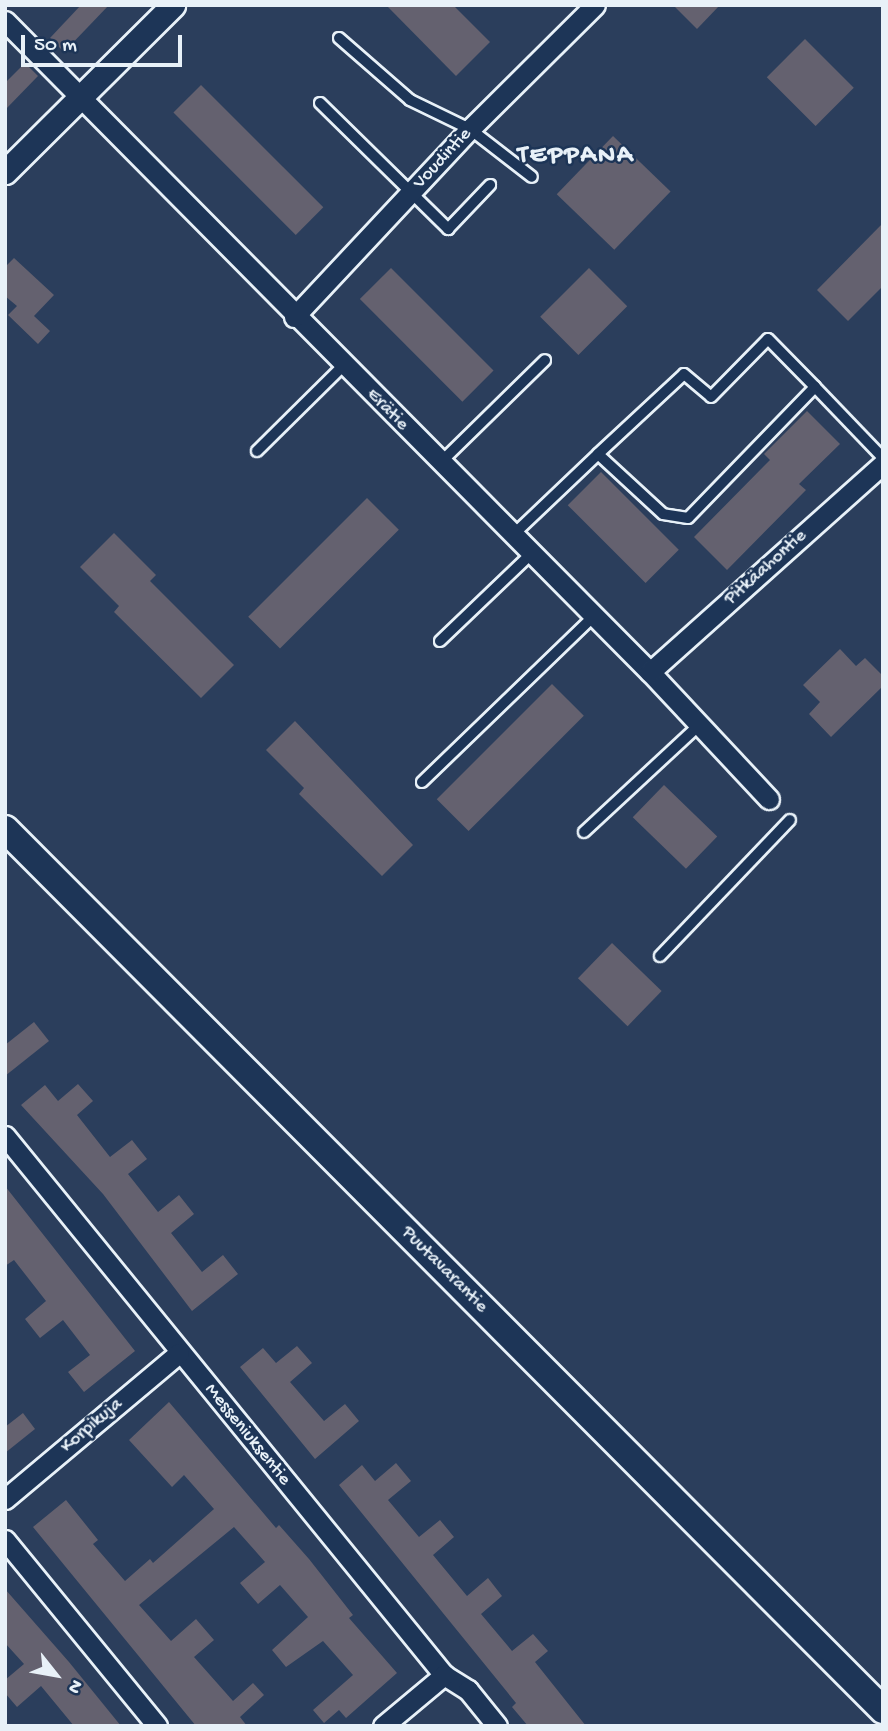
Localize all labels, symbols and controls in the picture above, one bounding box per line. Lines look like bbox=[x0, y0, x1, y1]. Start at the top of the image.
scale bar bbox=[24, 21, 186, 65]
text: 50 m bbox=[34, 34, 77, 59]
street label: Voudintie bbox=[409, 124, 477, 194]
district label: TEPPANA bbox=[519, 141, 633, 173]
street label: Erätie bbox=[361, 384, 413, 436]
street label: Pitkäahontie bbox=[720, 525, 812, 611]
street label: Puutavarantie bbox=[396, 1222, 492, 1318]
street label: Messeniuksentie bbox=[199, 1379, 295, 1491]
street label: Korpikuja bbox=[56, 1393, 128, 1459]
north arrow bbox=[21, 1640, 91, 1710]
text: N bbox=[61, 1675, 87, 1697]

